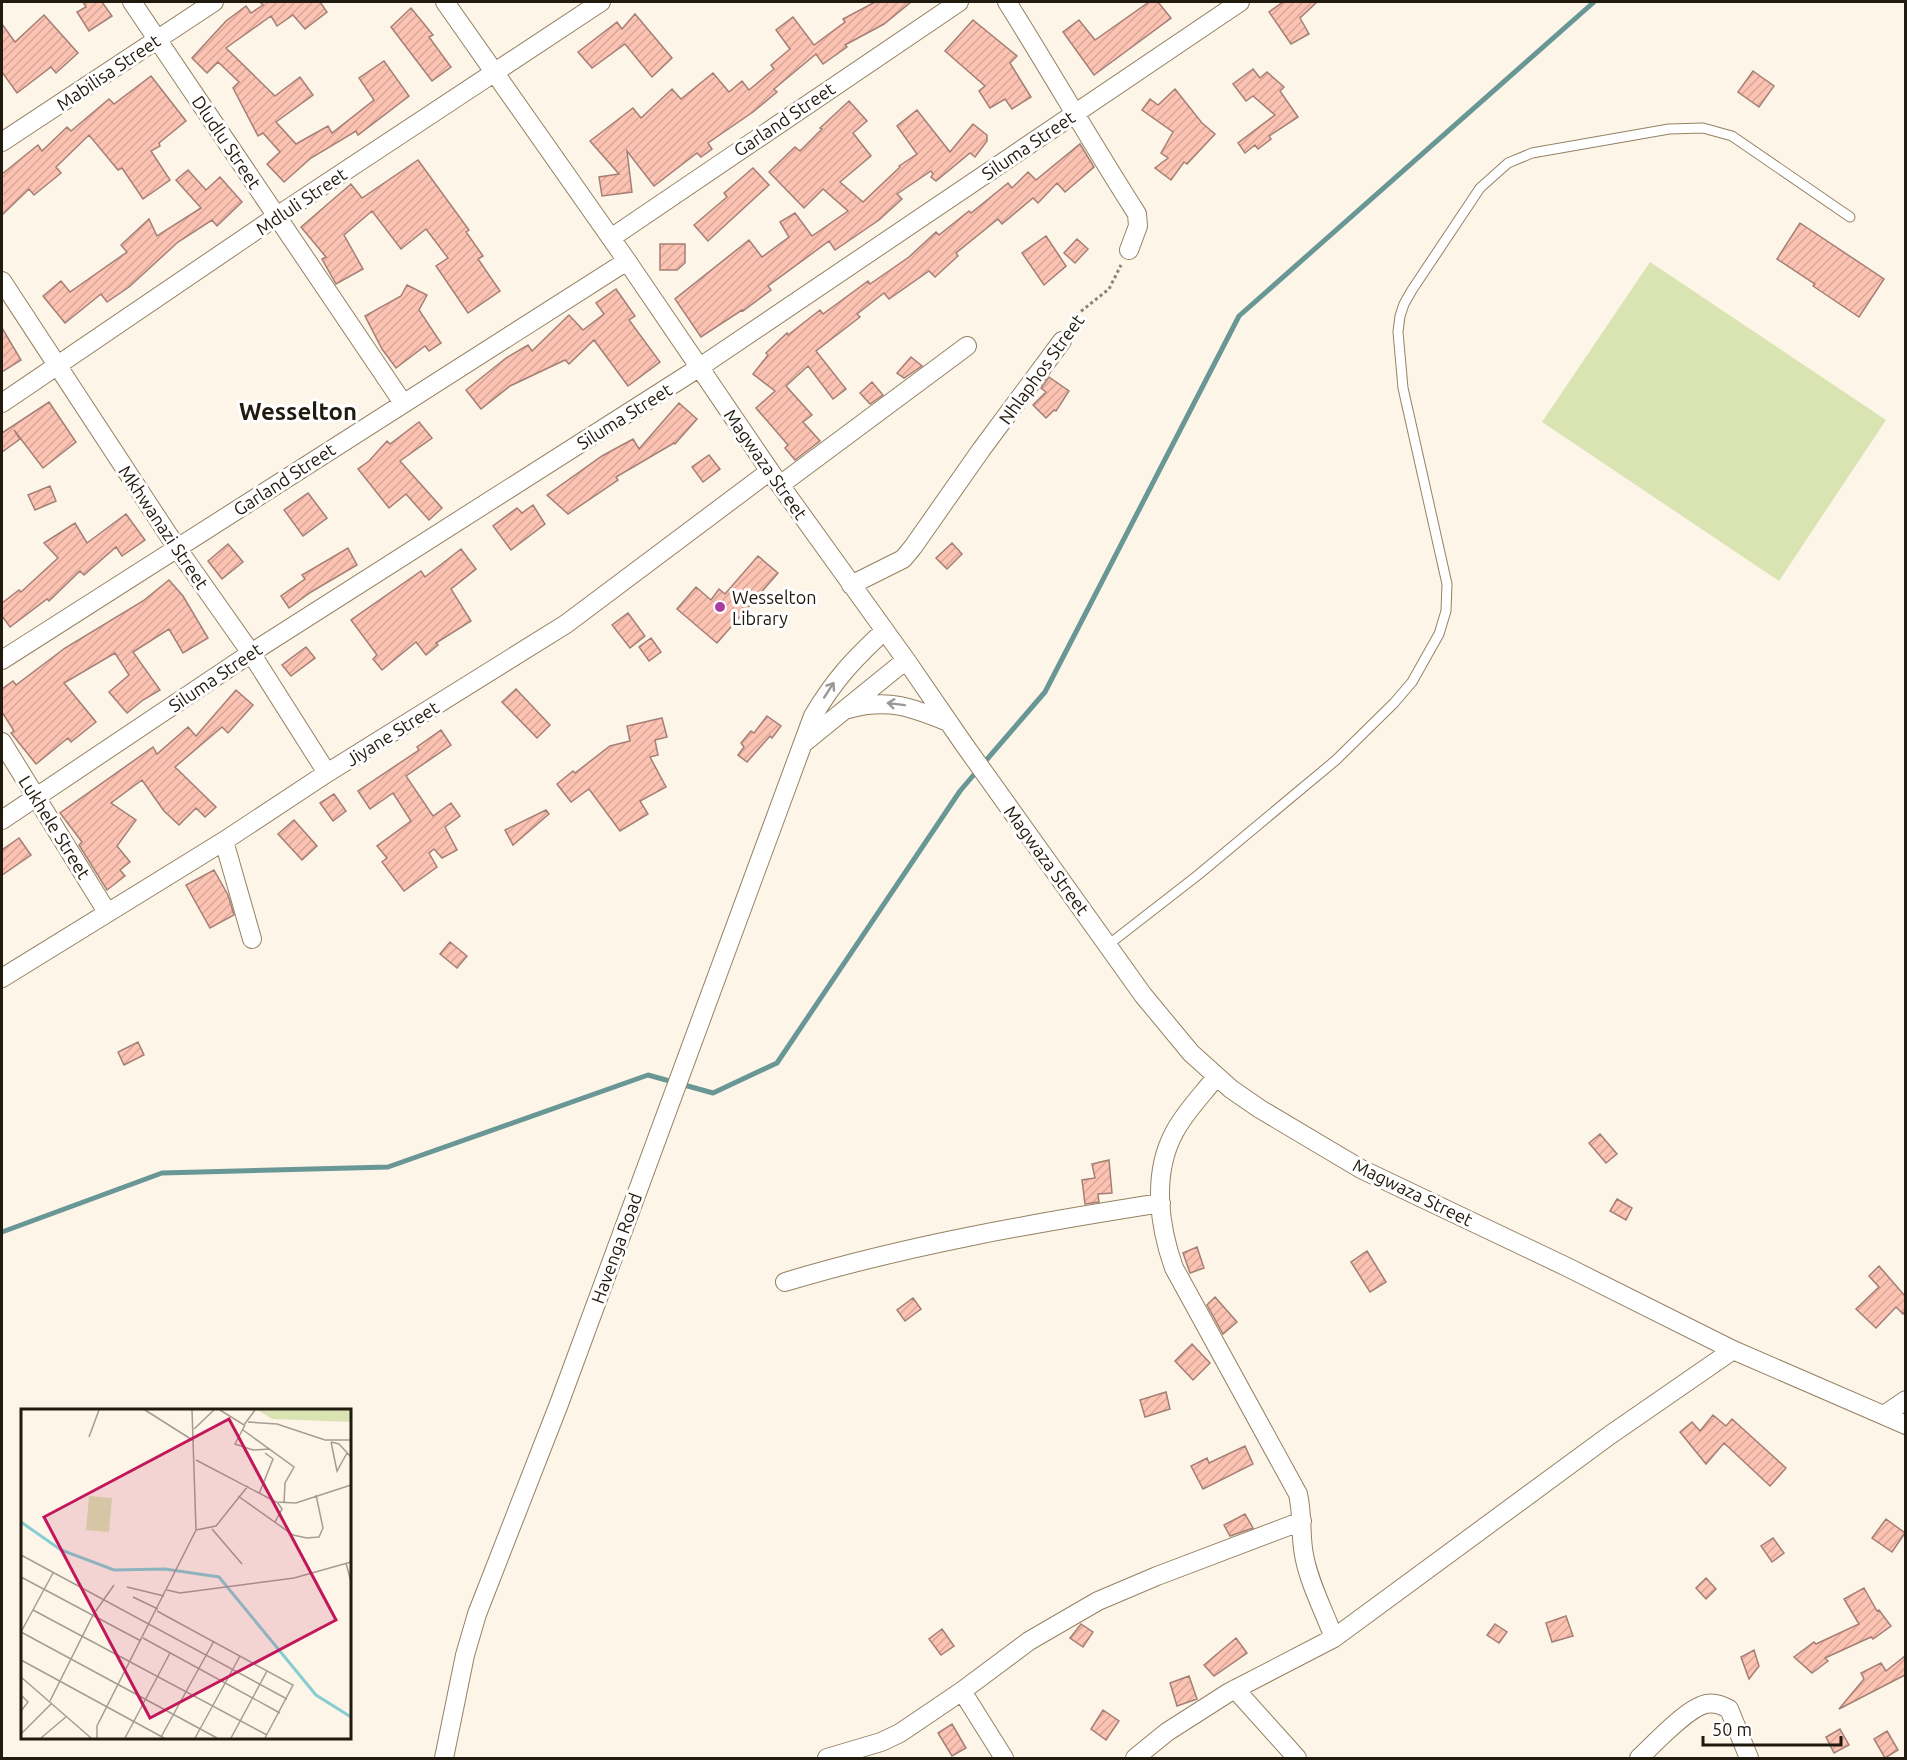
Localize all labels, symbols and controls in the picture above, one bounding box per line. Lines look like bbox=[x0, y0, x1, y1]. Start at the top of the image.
street label: Mabilisa Street bbox=[53, 30, 163, 114]
street label: Garland Street bbox=[730, 78, 838, 160]
street label: Dludlu Street bbox=[189, 92, 265, 192]
street label: Siluma Street bbox=[978, 107, 1078, 183]
street label: Mdluli Street bbox=[252, 163, 350, 239]
street label: Nhlaphos Street bbox=[995, 310, 1087, 428]
street label: Siluma Street bbox=[573, 379, 675, 453]
district label: Wesselton bbox=[239, 398, 357, 425]
street label: Magwaza Street bbox=[720, 405, 812, 523]
street label: Garland Street bbox=[229, 439, 339, 519]
street label: Mkhwanazi Street bbox=[115, 461, 213, 593]
place label: Wesselton Library bbox=[732, 587, 816, 628]
marker: Wesselton Library bbox=[713, 600, 727, 614]
street label: Siluma Street bbox=[165, 639, 265, 715]
one-way arrow bbox=[823, 682, 835, 698]
street label: Jiyane Street bbox=[342, 697, 442, 769]
one-way arrow bbox=[887, 699, 907, 710]
street label: Lukhele Street bbox=[15, 772, 95, 882]
street label: Magwaza Street bbox=[1001, 801, 1093, 919]
street label: Magwaza Street bbox=[1350, 1154, 1476, 1230]
street label: Havenga Road bbox=[587, 1190, 645, 1306]
inset map bbox=[21, 1409, 351, 1739]
scale bar bbox=[1703, 1709, 1841, 1747]
text: 50 m bbox=[1712, 1719, 1752, 1739]

